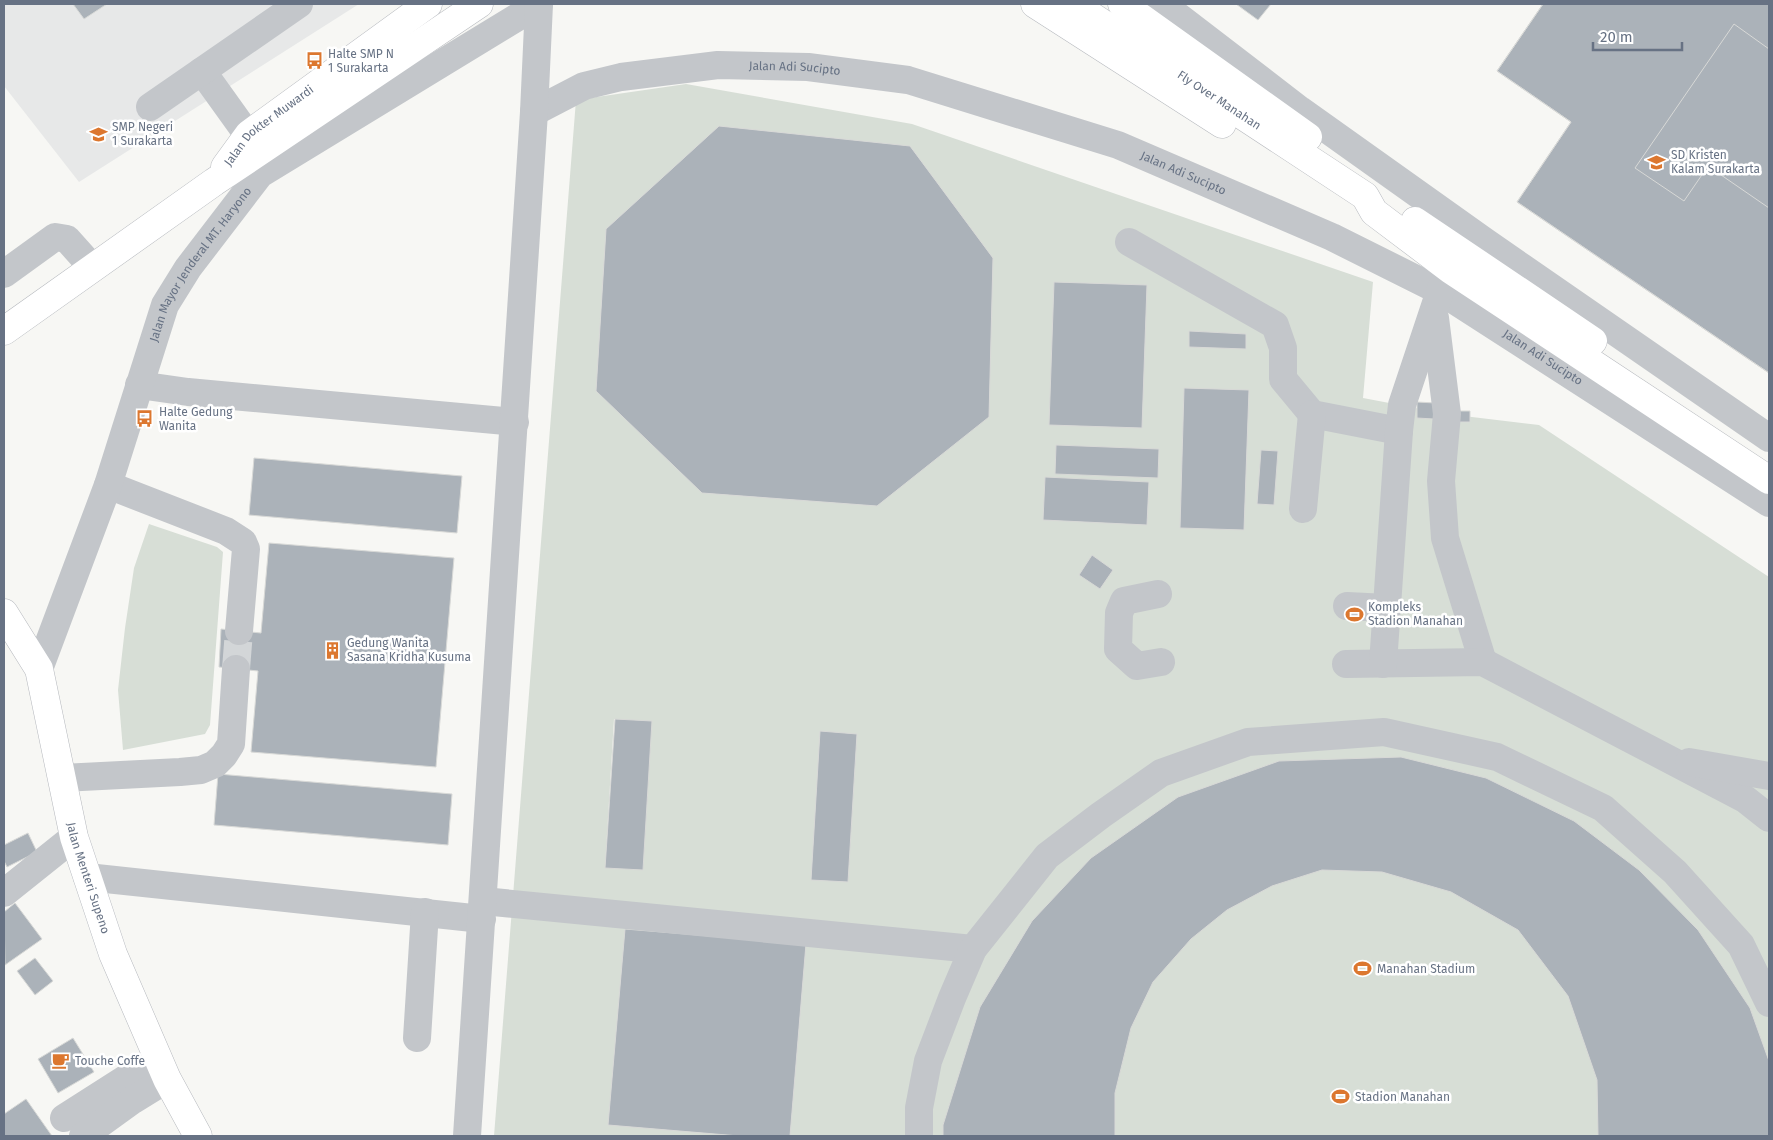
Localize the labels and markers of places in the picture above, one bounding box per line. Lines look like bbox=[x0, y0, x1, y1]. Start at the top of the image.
place label: Halte SMP N 1 Surakarta bbox=[328, 47, 394, 75]
bus stop icon: Halte SMP N 1 Surakarta bbox=[304, 51, 324, 71]
place label: SMP Negeri 1 Surakarta bbox=[112, 120, 173, 148]
school or university icon: SMP Negeri 1 Surakarta bbox=[88, 124, 108, 144]
place label: SD Kristen Kalam Surakarta bbox=[1671, 148, 1760, 176]
school or university icon: SD Kristen Kalam Surakarta bbox=[1647, 152, 1667, 172]
place label: Halte Gedung Wanita bbox=[159, 405, 233, 433]
bus stop icon: Halte Gedung Wanita bbox=[135, 409, 155, 429]
place label: Kompleks Stadion Manahan bbox=[1368, 600, 1463, 628]
sports icon: Kompleks Stadion Manahan bbox=[1344, 604, 1364, 624]
place label: Gedung Wanita Sasana Kridha Kusuma bbox=[347, 636, 471, 664]
building icon: Gedung Wanita Sasana Kridha Kusuma bbox=[323, 640, 343, 660]
sports icon: Manahan Stadium bbox=[1353, 959, 1373, 979]
place label: Manahan Stadium bbox=[1377, 962, 1475, 976]
cafe icon: Touche Coffe bbox=[51, 1051, 71, 1071]
place label: Touche Coffe bbox=[75, 1054, 145, 1068]
sports icon: Stadion Manahan bbox=[1331, 1087, 1351, 1107]
place label: Stadion Manahan bbox=[1355, 1090, 1450, 1104]

